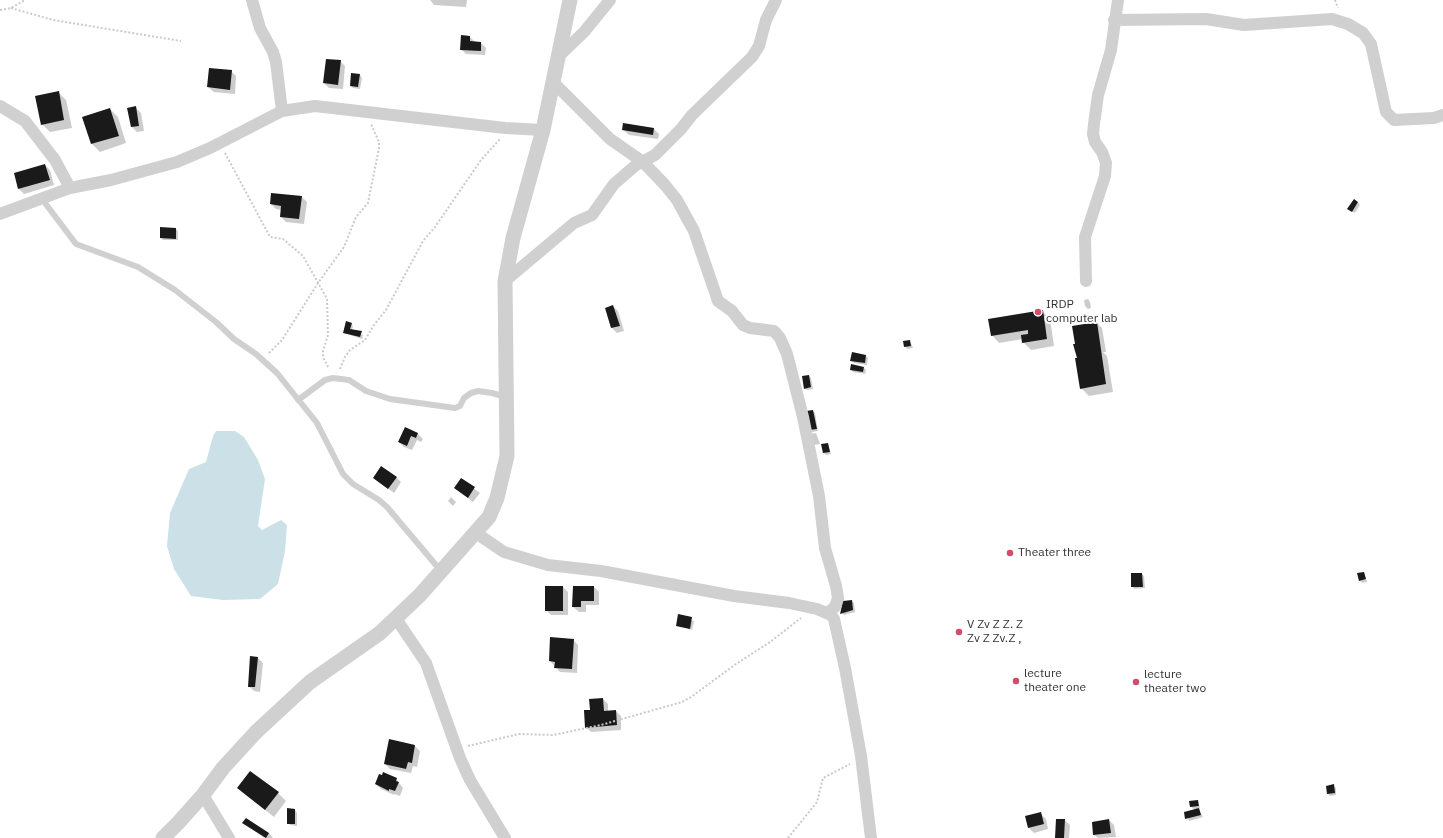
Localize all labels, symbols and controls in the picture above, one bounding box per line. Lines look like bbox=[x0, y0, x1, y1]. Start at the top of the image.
place label: IRDP computer lab bbox=[1046, 298, 1118, 326]
marker: IRDP computer lab bbox=[1033, 307, 1043, 317]
place label: Theater three bbox=[1018, 546, 1091, 560]
marker: Theater three bbox=[1005, 548, 1015, 558]
place label: V Zv Z Z. Z Zv Z Zv.Z , bbox=[967, 618, 1023, 646]
marker: V Zv Z Z. Z Zv Z Zv.Z , bbox=[954, 627, 964, 637]
place label: lecture theater one bbox=[1024, 667, 1086, 695]
place label: lecture theater two bbox=[1144, 668, 1206, 696]
marker: lecture theater one bbox=[1011, 676, 1021, 686]
marker: lecture theater two bbox=[1131, 677, 1141, 687]

